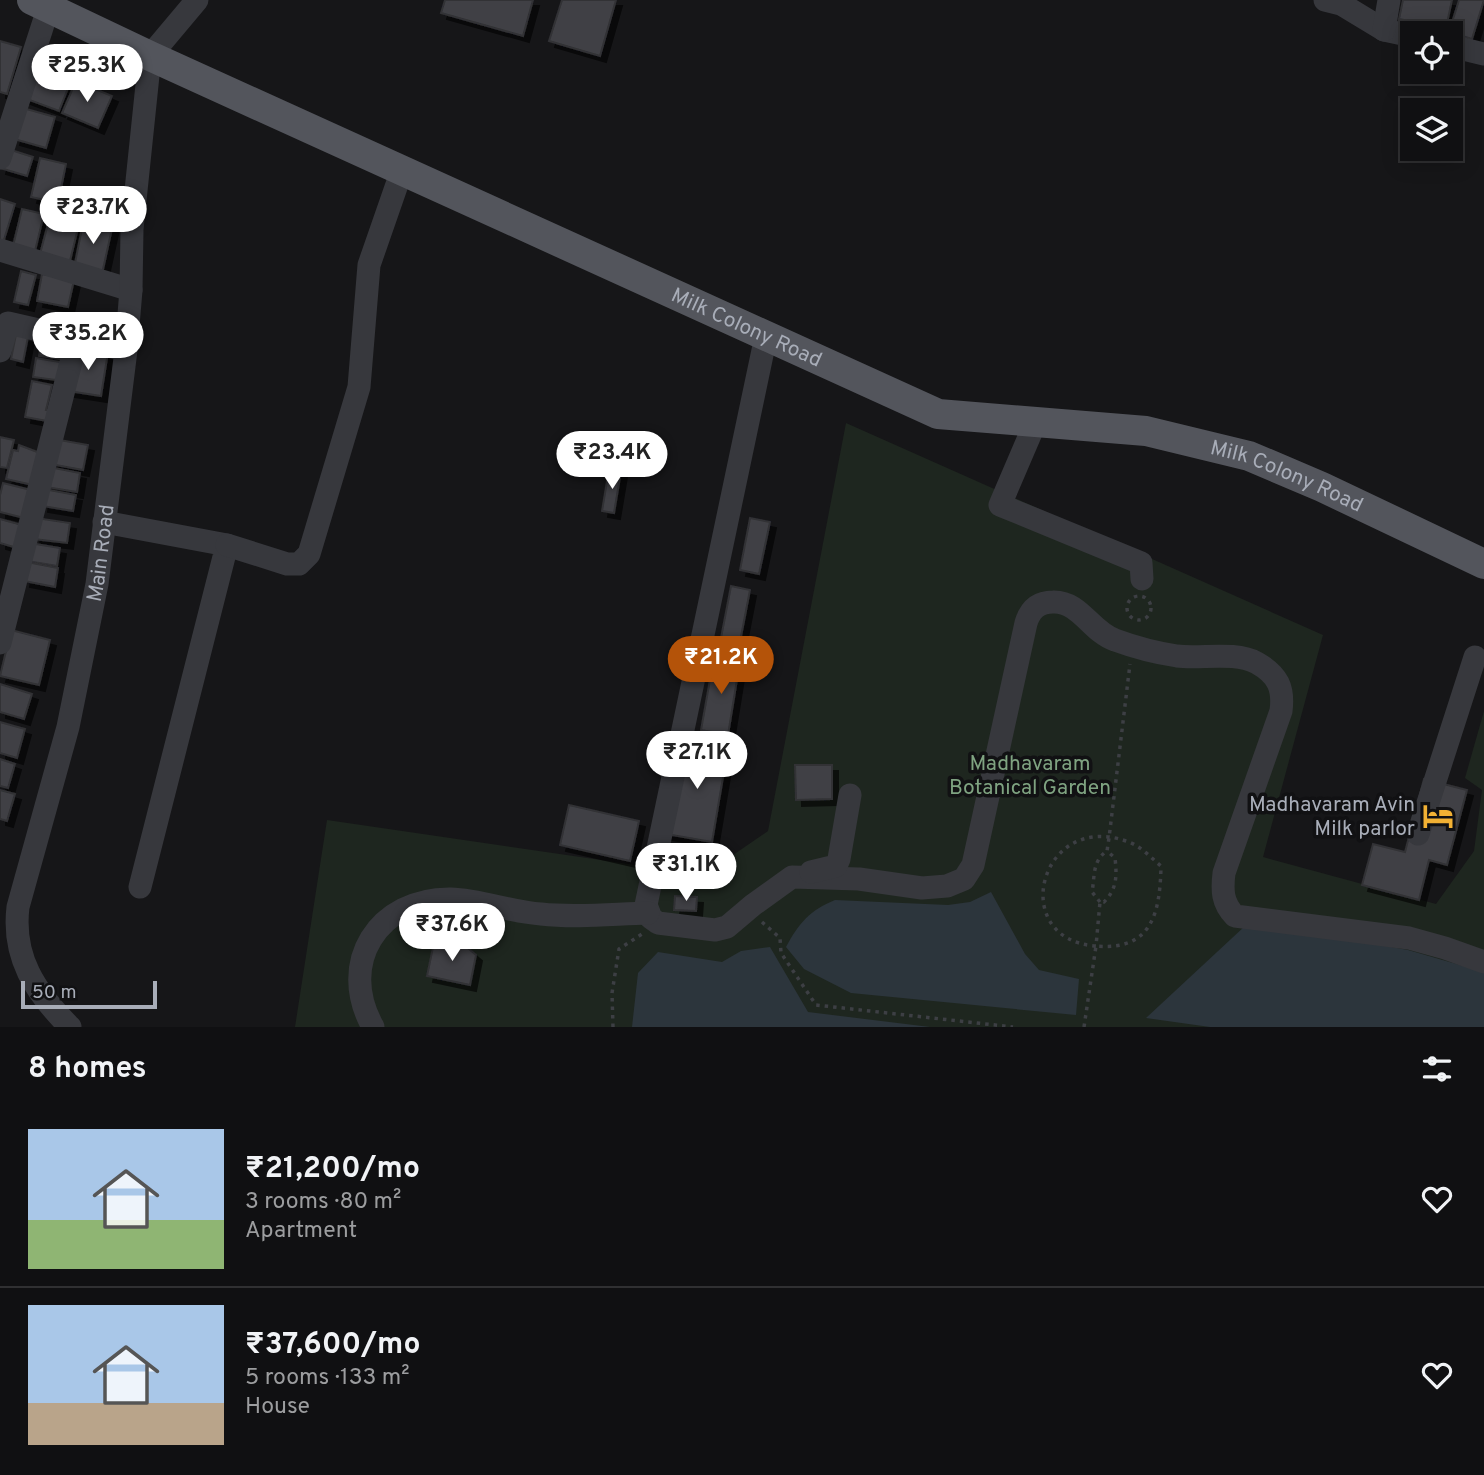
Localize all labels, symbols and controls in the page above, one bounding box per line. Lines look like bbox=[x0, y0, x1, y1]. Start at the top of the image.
map controls bbox=[1400, 21, 1463, 161]
button: locate bbox=[1400, 21, 1463, 84]
pin: ₹25.3K bbox=[30, 44, 144, 104]
text: ₹25.3K bbox=[48, 52, 126, 81]
button: layers bbox=[1400, 98, 1463, 161]
pin: ₹23.7K bbox=[36, 187, 150, 246]
text: ₹23.7K bbox=[56, 194, 130, 223]
street label: Milk Colony Road bbox=[666, 282, 826, 374]
pin: ₹35.2K bbox=[31, 312, 145, 372]
text: ₹35.2K bbox=[49, 320, 127, 349]
pin: ₹23.4K bbox=[555, 432, 669, 491]
street label: Milk Colony Road bbox=[1207, 435, 1367, 520]
text: ₹23.4K bbox=[572, 439, 652, 468]
street label: Main Road bbox=[82, 503, 122, 604]
pin: ₹21.2K bbox=[664, 636, 778, 696]
text: ₹21.2K bbox=[684, 644, 758, 673]
pin: ₹27.1K bbox=[640, 732, 754, 791]
text: ₹27.1K bbox=[662, 739, 732, 768]
park label: Madhavaram Botanical Garden bbox=[949, 751, 1111, 802]
place label: Madhavaram Avin Milk parlor bbox=[1249, 792, 1415, 843]
hotel icon: Madhavaram Avin Milk parlor bbox=[1421, 799, 1455, 833]
pin: ₹31.1K bbox=[629, 844, 743, 903]
text: ₹31.1K bbox=[651, 851, 721, 880]
pin: ₹37.6K bbox=[395, 904, 509, 963]
text: ₹37.6K bbox=[415, 911, 489, 940]
scale bar bbox=[21, 978, 158, 1010]
text: 50 m bbox=[32, 981, 77, 1005]
icon: filters bbox=[1418, 1050, 1456, 1088]
text: 8 homes bbox=[28, 1051, 147, 1088]
text: ₹21,200/mo bbox=[245, 1151, 420, 1188]
icon: home bbox=[84, 1157, 168, 1241]
icon: heart bbox=[1418, 1180, 1456, 1218]
text: 3 rooms · 80 m² bbox=[245, 1188, 401, 1217]
text: Apartment bbox=[245, 1217, 357, 1246]
text: ₹37,600/mo bbox=[245, 1327, 420, 1364]
icon: home bbox=[84, 1333, 168, 1417]
icon: heart bbox=[1418, 1356, 1456, 1394]
text: 5 rooms · 133 m² bbox=[245, 1364, 410, 1393]
text: House bbox=[245, 1393, 310, 1422]

